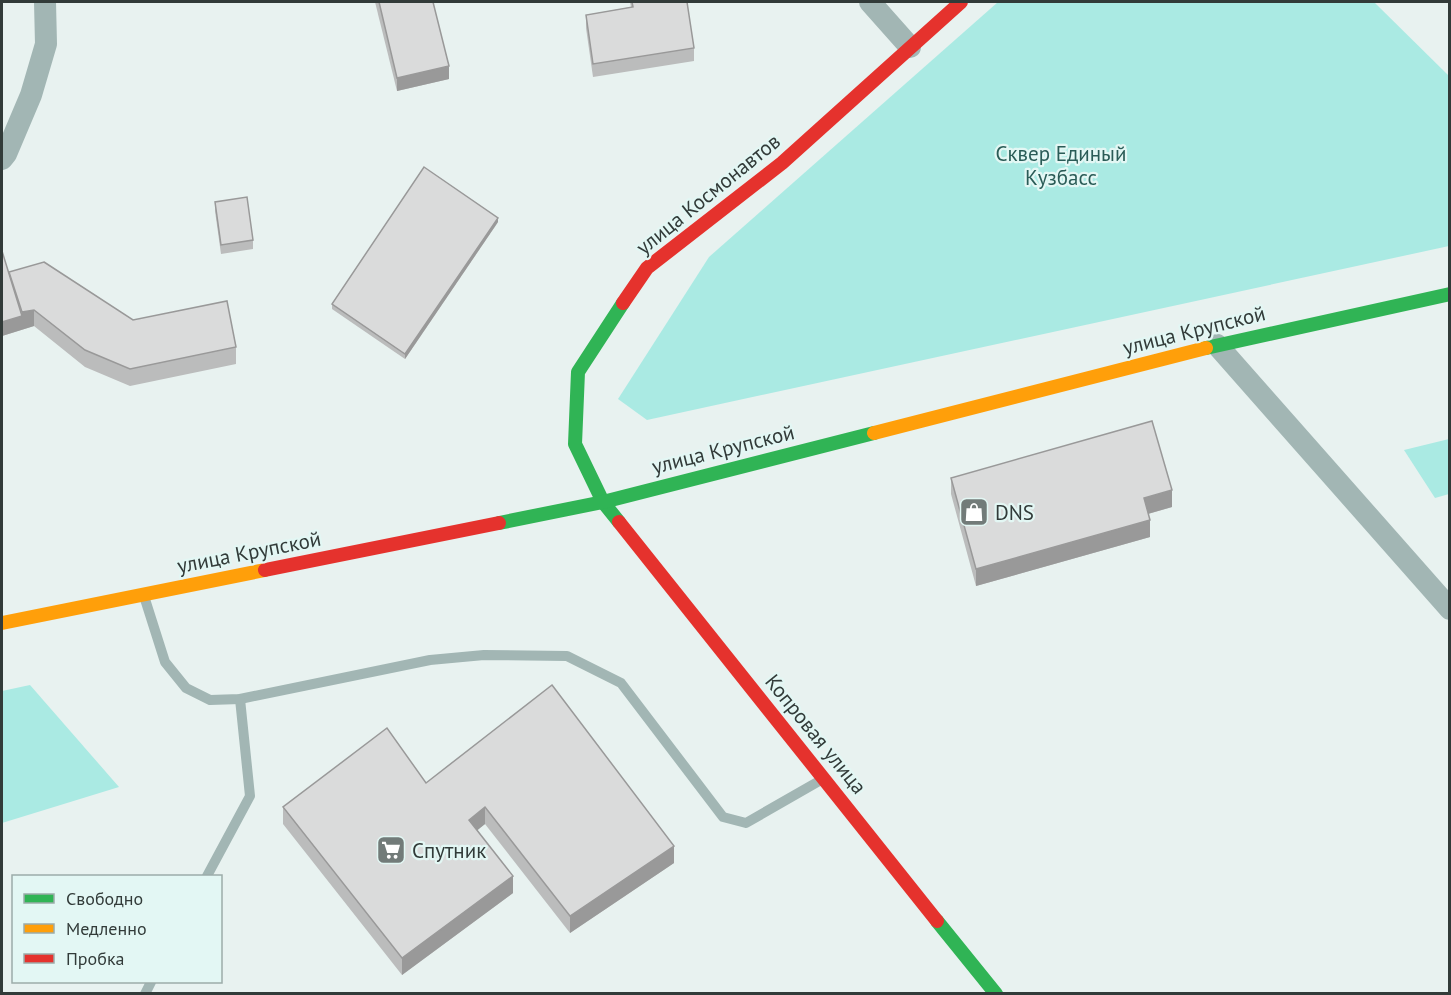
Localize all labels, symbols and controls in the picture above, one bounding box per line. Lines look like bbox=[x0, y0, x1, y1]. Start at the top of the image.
street label: улица Космонавтов bbox=[630, 127, 786, 261]
park label: Сквер Единый Кузбасс bbox=[996, 140, 1126, 191]
street label: улица Крупской bbox=[1120, 299, 1268, 361]
street label: улица Крупской bbox=[649, 418, 797, 480]
shop icon: DNS bbox=[958, 496, 990, 528]
place label: DNS bbox=[995, 499, 1034, 526]
street label: улица Крупской bbox=[175, 525, 323, 579]
street label: Копровая улица bbox=[759, 669, 873, 799]
supermarket icon: Спутник bbox=[375, 834, 407, 866]
place label: Спутник bbox=[412, 837, 486, 864]
legend bbox=[12, 875, 222, 983]
text: Свободно bbox=[66, 887, 143, 910]
text: Медленно bbox=[66, 917, 147, 940]
text: Пробка bbox=[66, 947, 124, 970]

